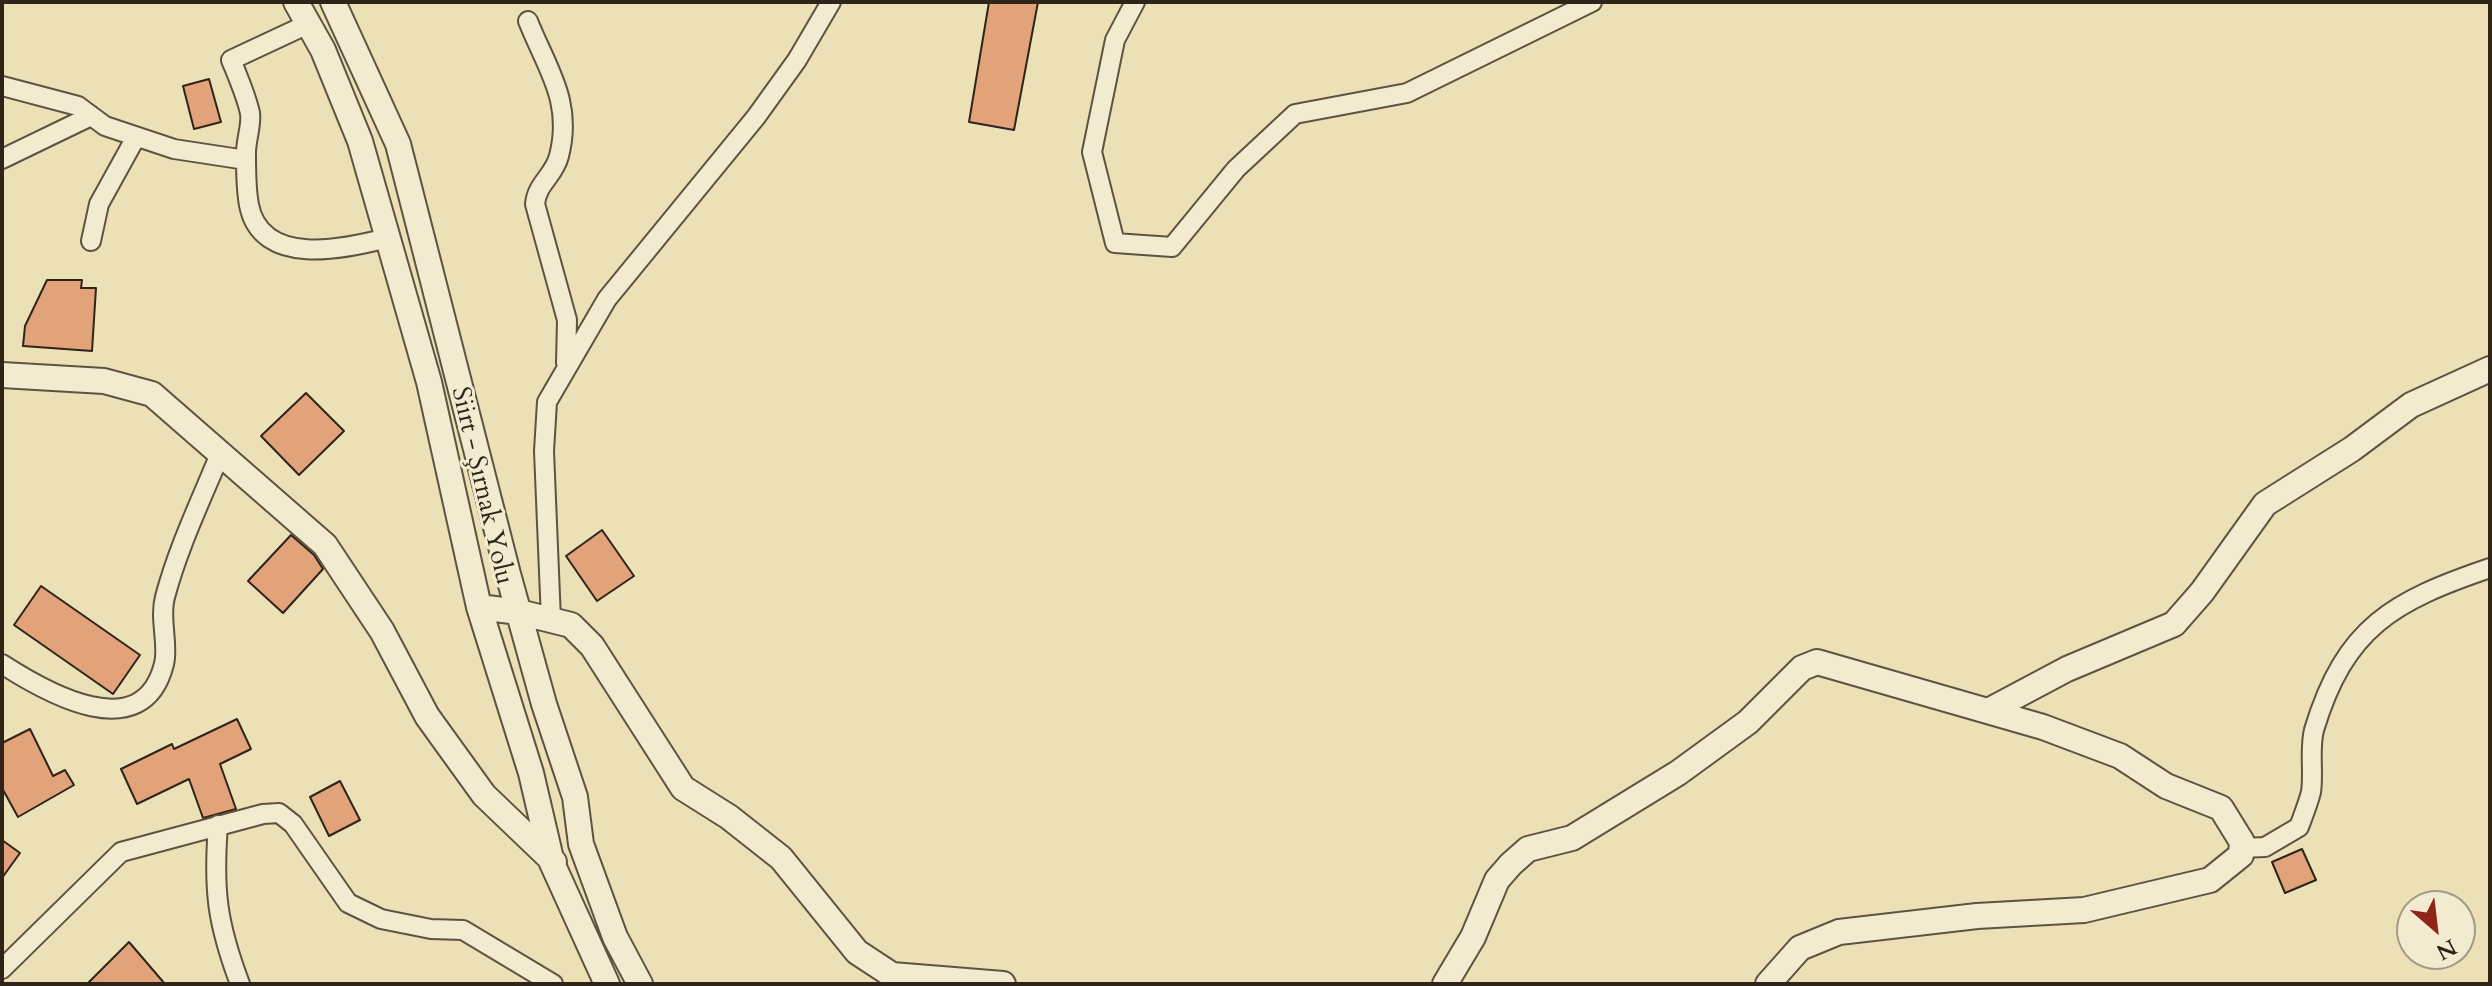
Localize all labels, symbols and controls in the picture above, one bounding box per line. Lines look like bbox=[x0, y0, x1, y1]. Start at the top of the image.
street label: Siirt - Şırnak Yolu bbox=[443, 384, 519, 588]
north arrow bbox=[2396, 890, 2476, 970]
text: N bbox=[2431, 932, 2462, 967]

